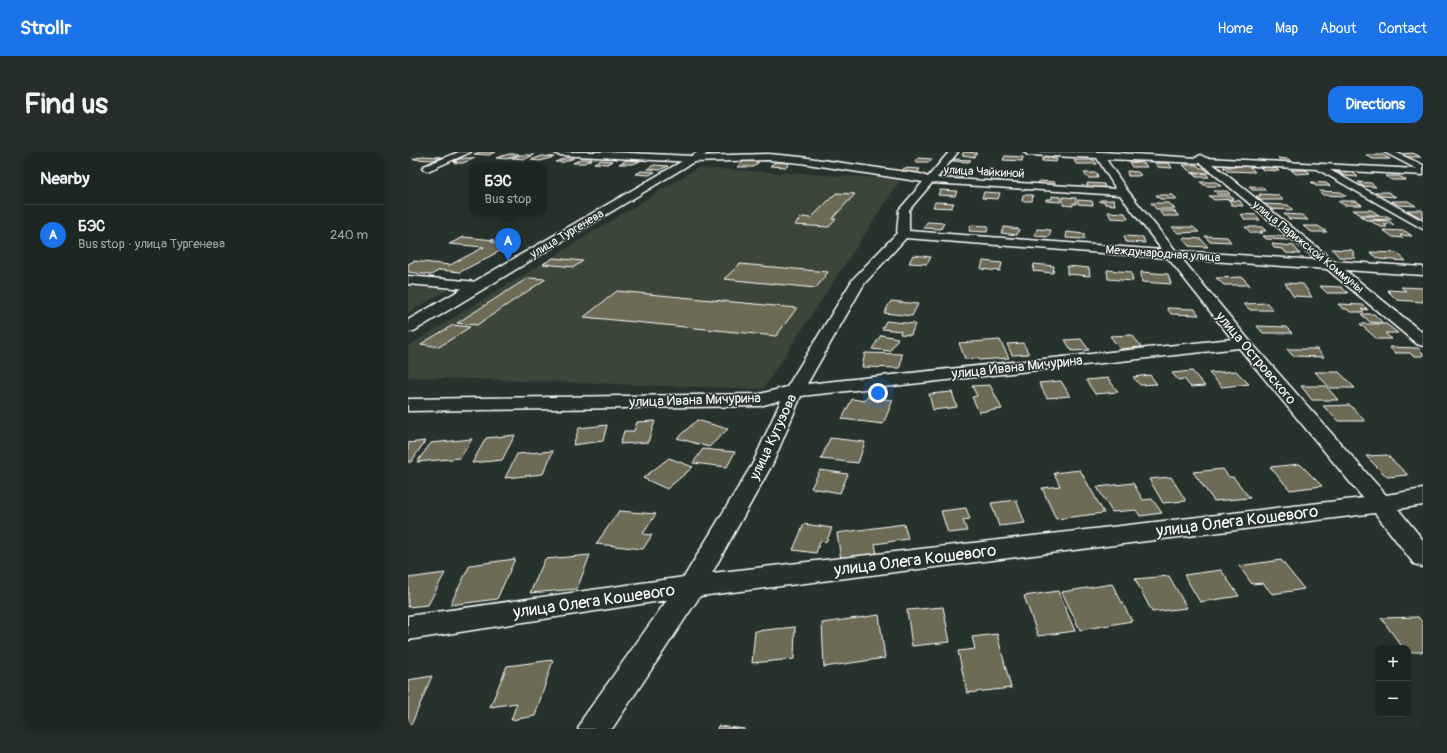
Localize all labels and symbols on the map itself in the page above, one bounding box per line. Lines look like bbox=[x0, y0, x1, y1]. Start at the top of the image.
street label: улица Чайкиной bbox=[942, 162, 1025, 182]
street label: улица Парижской Коммуны bbox=[1248, 197, 1367, 297]
street label: улица Тургенева bbox=[527, 206, 607, 262]
pin: A bbox=[495, 228, 521, 261]
street label: Международная улица bbox=[1105, 243, 1221, 266]
street label: улица Островского bbox=[1212, 307, 1300, 408]
street label: улица Ивана Мичурина bbox=[950, 352, 1083, 382]
your location bbox=[868, 383, 888, 403]
street label: улица Ивана Мичурина bbox=[628, 389, 761, 411]
street label: улица Кутузова bbox=[745, 391, 800, 483]
street label: улица Олега Кошевого bbox=[1154, 501, 1319, 541]
street label: улица Олега Кошевого bbox=[832, 540, 997, 580]
street label: улица Олега Кошевого bbox=[511, 579, 676, 623]

